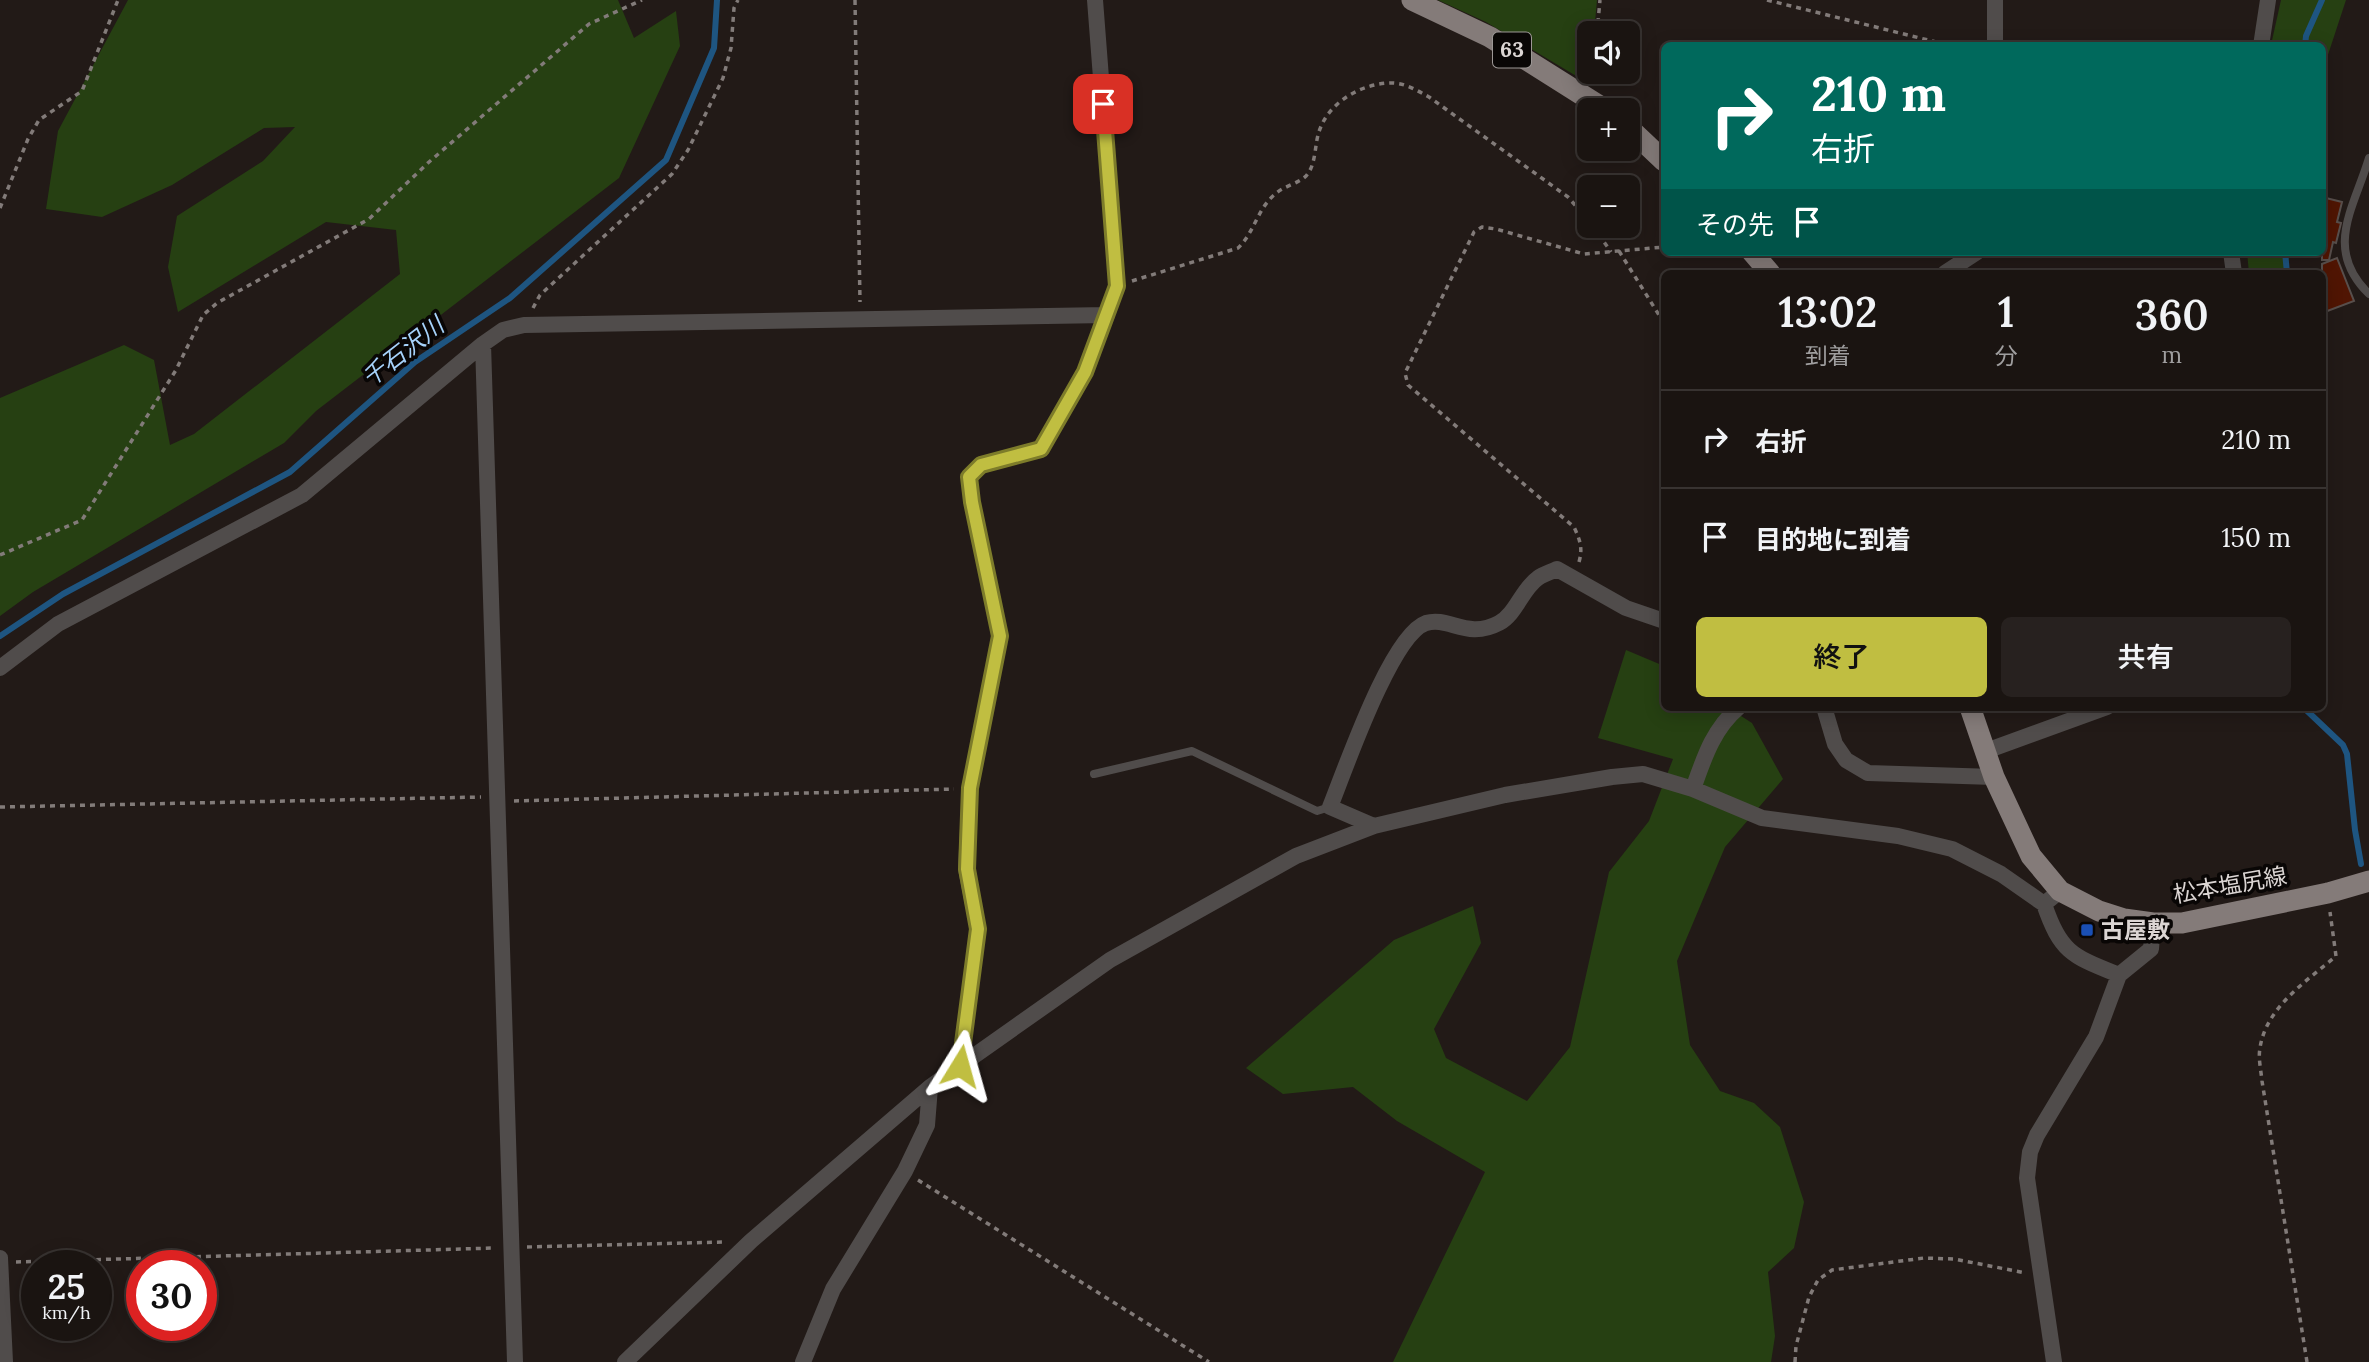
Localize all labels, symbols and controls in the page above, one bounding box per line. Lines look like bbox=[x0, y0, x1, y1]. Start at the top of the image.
map controls bbox=[1577, 21, 1640, 238]
button: sound bbox=[1577, 21, 1640, 84]
road number: 63 bbox=[1493, 32, 1531, 68]
text: 210 m bbox=[1811, 62, 1946, 124]
icon: right bbox=[1696, 70, 1787, 161]
pin bbox=[1073, 74, 1133, 134]
icon: arrive bbox=[1084, 85, 1122, 123]
button: + bbox=[1577, 98, 1640, 161]
text: 右折 bbox=[1811, 128, 1875, 169]
button: − bbox=[1577, 175, 1640, 238]
icon: arrive bbox=[1788, 203, 1826, 241]
text: その先 bbox=[1696, 208, 1774, 241]
text: 13:02 bbox=[1778, 285, 1877, 339]
text: 1 bbox=[1998, 285, 2014, 339]
text: 360 bbox=[2135, 288, 2209, 342]
water label: 千石沢川 bbox=[355, 308, 452, 393]
text: m bbox=[2161, 340, 2182, 369]
text: 到着 bbox=[1805, 341, 1851, 370]
text: 分 bbox=[1995, 341, 2018, 370]
icon: right bbox=[1696, 420, 1734, 458]
text: 210 m bbox=[2221, 423, 2291, 456]
text: 右折 bbox=[1755, 425, 1807, 458]
icon: arrive bbox=[1696, 518, 1734, 556]
text: 150 m bbox=[2221, 521, 2291, 554]
text: 目的地に到着 bbox=[1755, 523, 1911, 556]
button: 終了 bbox=[1696, 617, 1987, 697]
button: 共有 bbox=[2001, 617, 2291, 697]
street label: 松本塩尻線 bbox=[2171, 860, 2289, 909]
place label: 古屋敷 bbox=[2101, 915, 2170, 944]
marker: 古屋敷 bbox=[2079, 922, 2095, 938]
position arrow bbox=[923, 1029, 997, 1103]
speed limit sign: 30 bbox=[126, 1250, 217, 1341]
text: 25 bbox=[48, 1264, 85, 1309]
text: km/h bbox=[42, 1301, 91, 1324]

